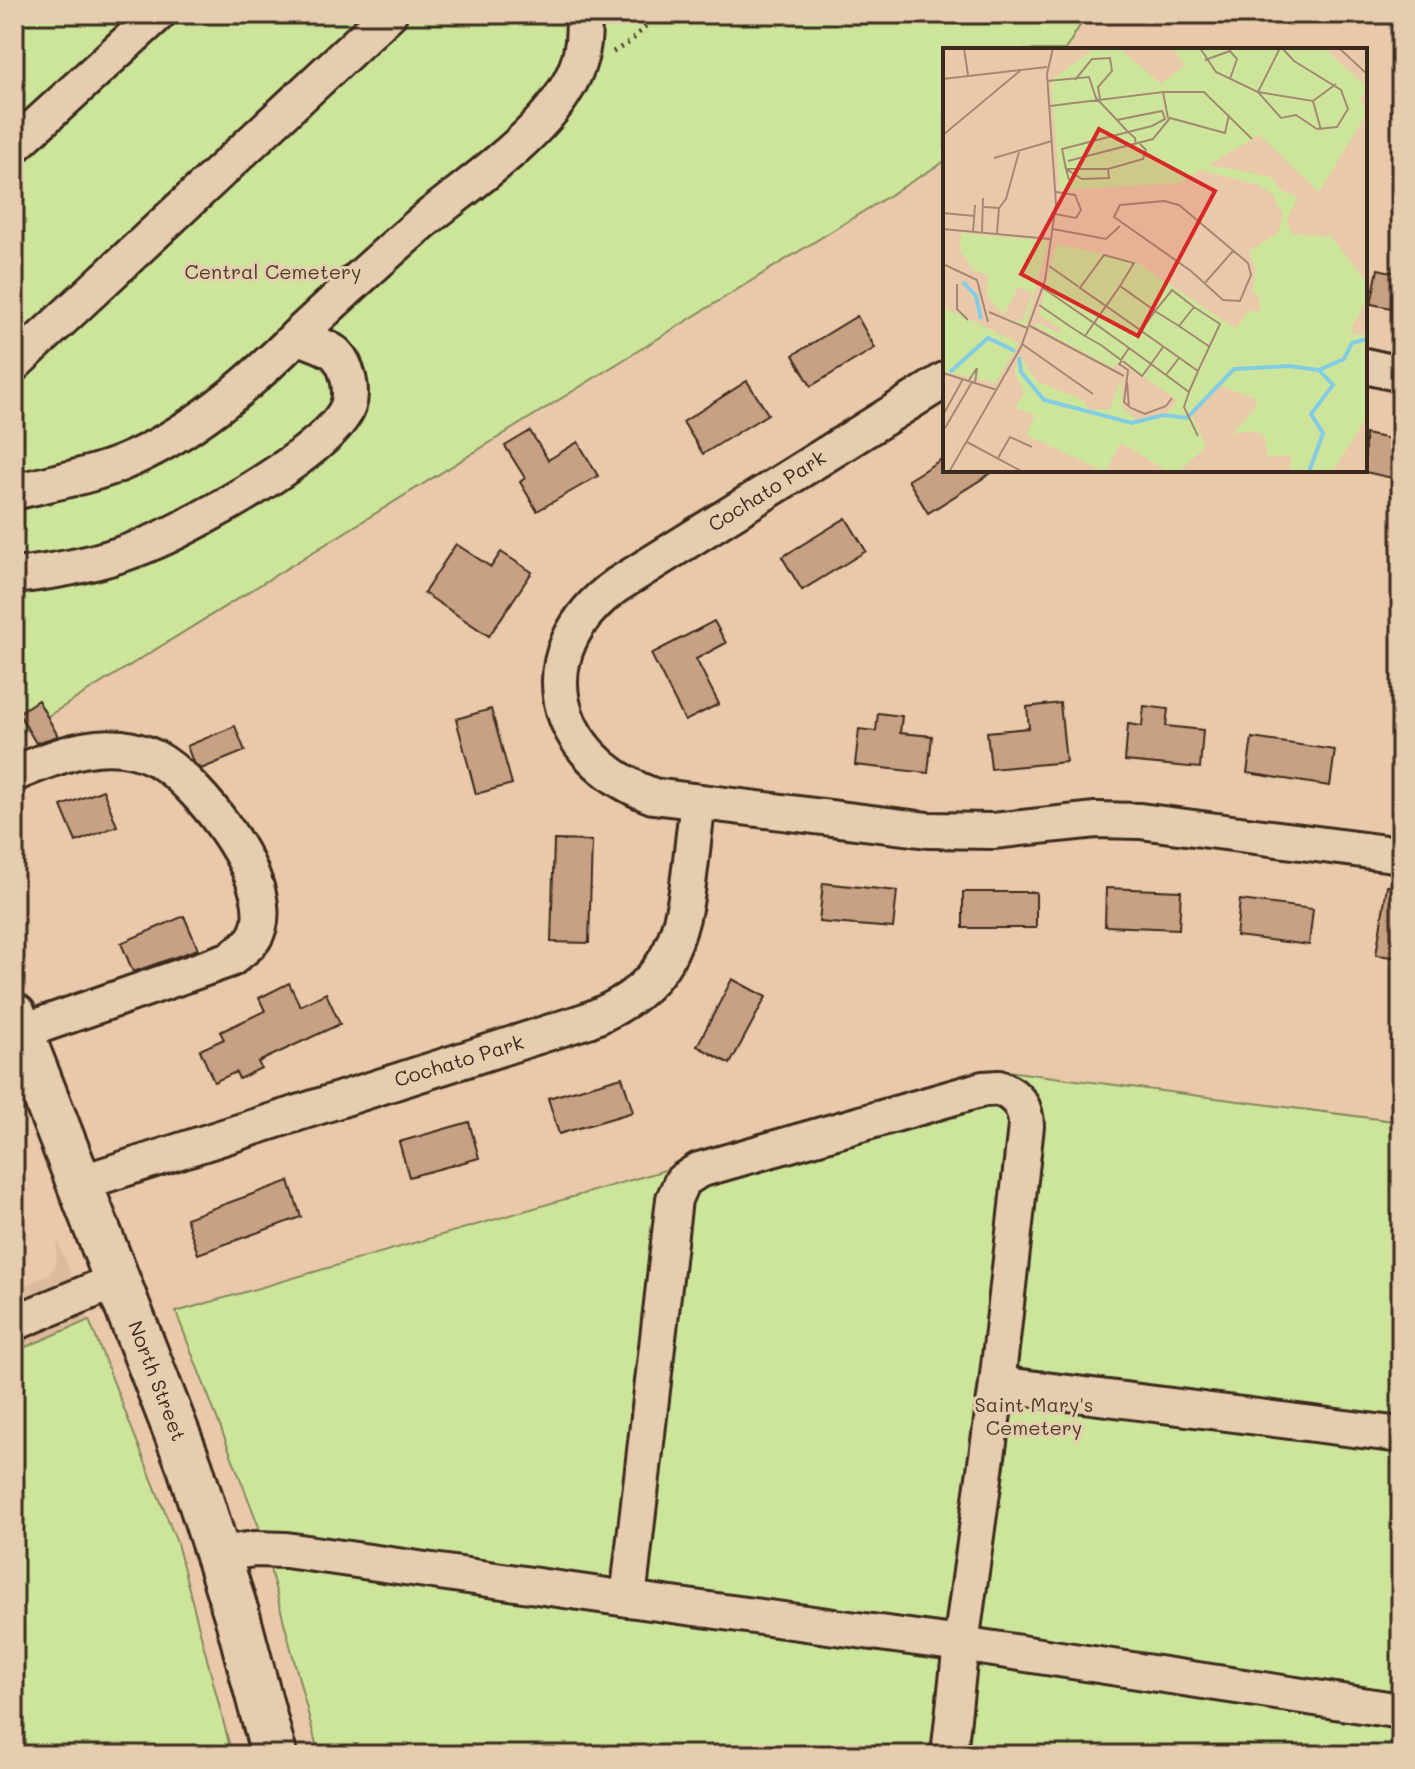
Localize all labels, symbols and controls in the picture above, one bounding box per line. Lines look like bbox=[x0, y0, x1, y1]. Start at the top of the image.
inset map bbox=[943, 48, 1367, 472]
park label: Central Cemetery bbox=[184, 258, 362, 284]
street label: Cochato Park bbox=[703, 444, 830, 537]
street label: Cochato Park bbox=[391, 1028, 527, 1092]
street label: North Street bbox=[123, 1317, 193, 1444]
park label: Saint Mary's Cemetery bbox=[974, 1391, 1094, 1440]

